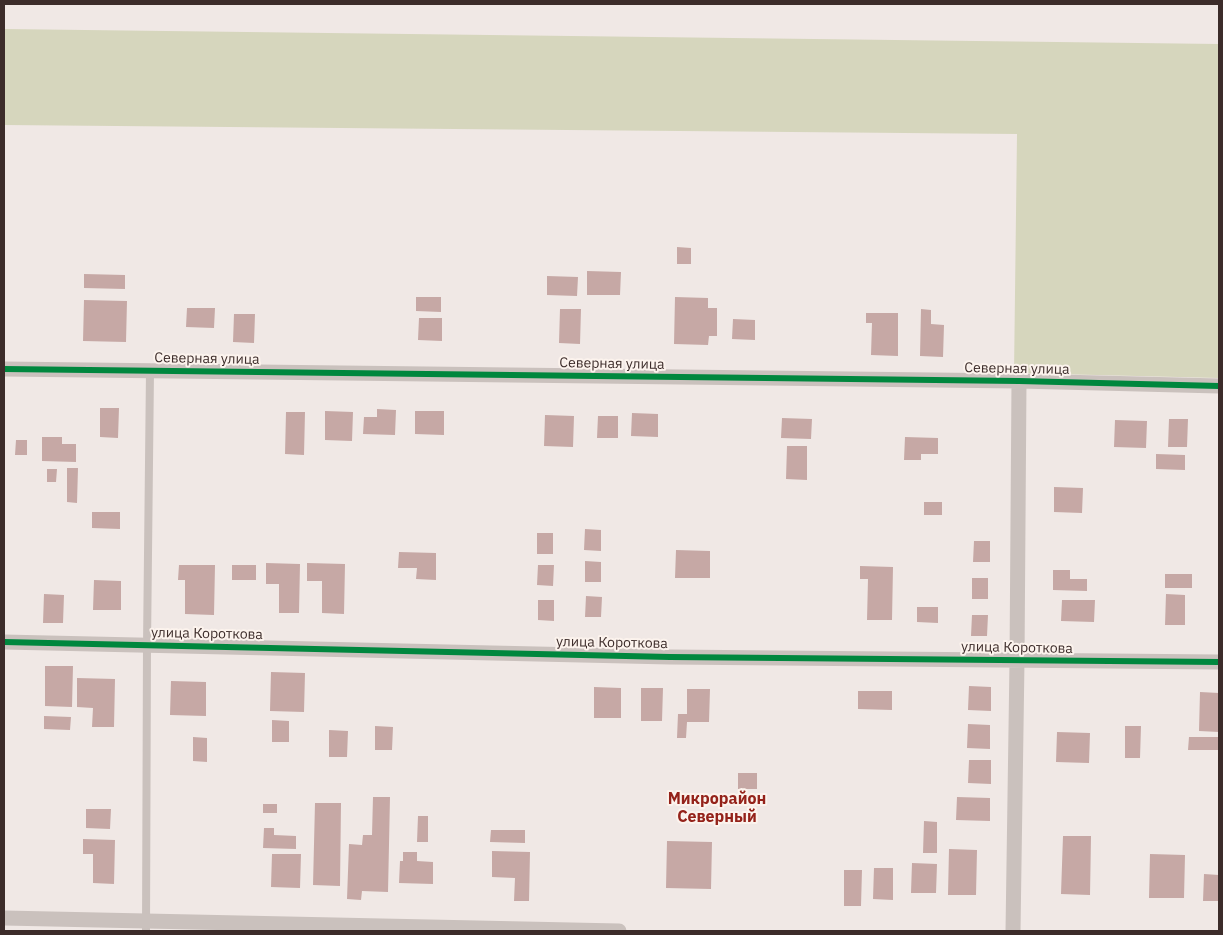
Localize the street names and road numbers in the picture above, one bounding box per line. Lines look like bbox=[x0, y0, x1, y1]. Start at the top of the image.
street label: Северная улица bbox=[154, 350, 260, 368]
street label: Северная улица bbox=[559, 355, 665, 373]
street label: Северная улица bbox=[964, 360, 1070, 378]
street label: улица Короткова bbox=[151, 625, 263, 643]
street label: улица Короткова bbox=[556, 634, 668, 652]
street label: улица Короткова bbox=[961, 639, 1073, 657]

